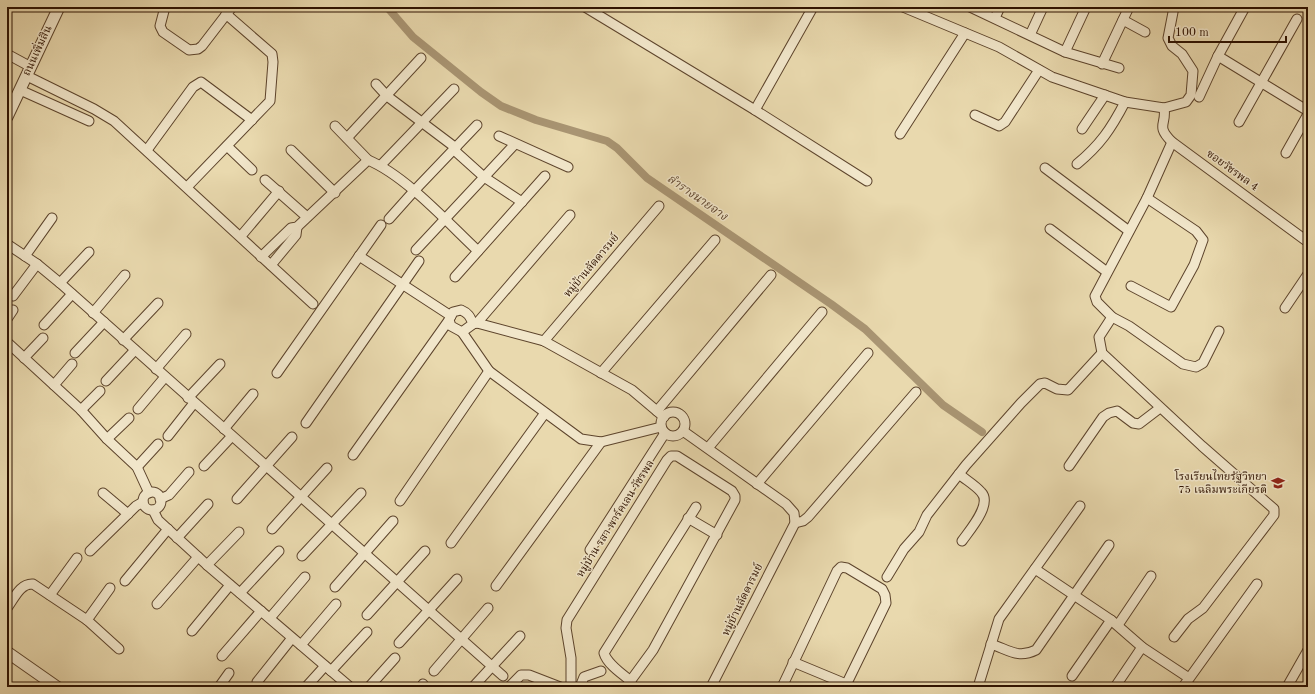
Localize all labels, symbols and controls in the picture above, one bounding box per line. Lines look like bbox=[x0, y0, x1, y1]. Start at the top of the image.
scale bar bbox=[1169, 18, 1286, 44]
street label: ถนนเพิ่มสิน bbox=[18, 23, 54, 78]
text: 100 m bbox=[1175, 27, 1209, 39]
street label: ซอยวัชรพล 4 bbox=[1204, 148, 1261, 193]
water label: ลำรางนายจาง bbox=[665, 172, 731, 224]
street label: หมู่บ้านลัดดารมย์ bbox=[561, 231, 622, 300]
street label: หมู่บ้าน รสา พาร์คเลน วัชรพล bbox=[574, 457, 657, 580]
place label: โรงเรียนไทยรัฐวิทยา 75 เฉลิมพระเกียรติ bbox=[1174, 469, 1267, 496]
school or university icon: โรงเรียนไทยรัฐวิทยา 75 เฉลิมพระเกียรติ bbox=[1270, 475, 1286, 491]
street label: หมู่บ้านลัดดารมย์ bbox=[719, 561, 765, 638]

